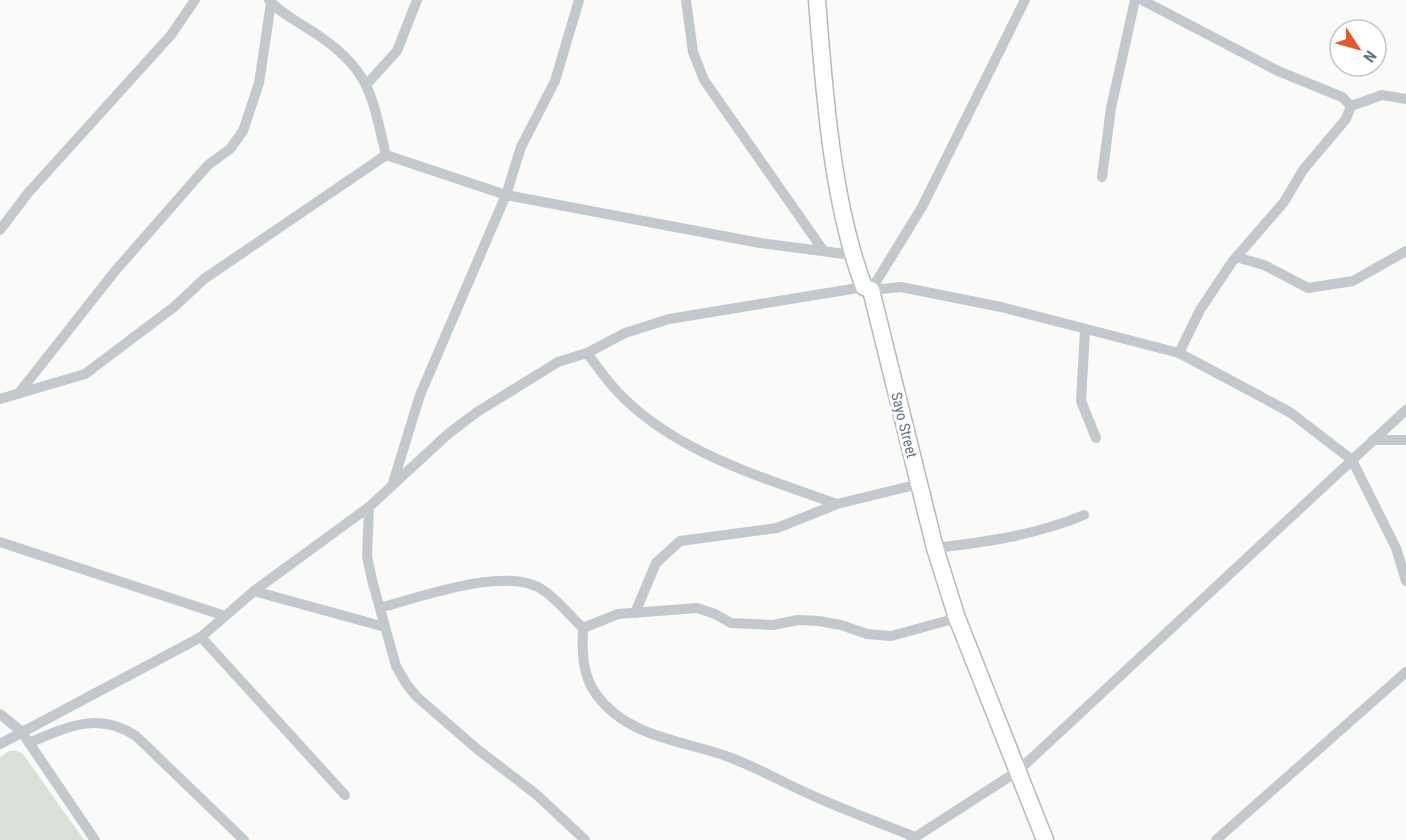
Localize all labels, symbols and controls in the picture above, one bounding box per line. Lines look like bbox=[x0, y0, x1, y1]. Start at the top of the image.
north arrow bbox=[1328, 18, 1388, 78]
text: N bbox=[1359, 47, 1380, 66]
street label: Sayo Street bbox=[887, 390, 921, 460]

